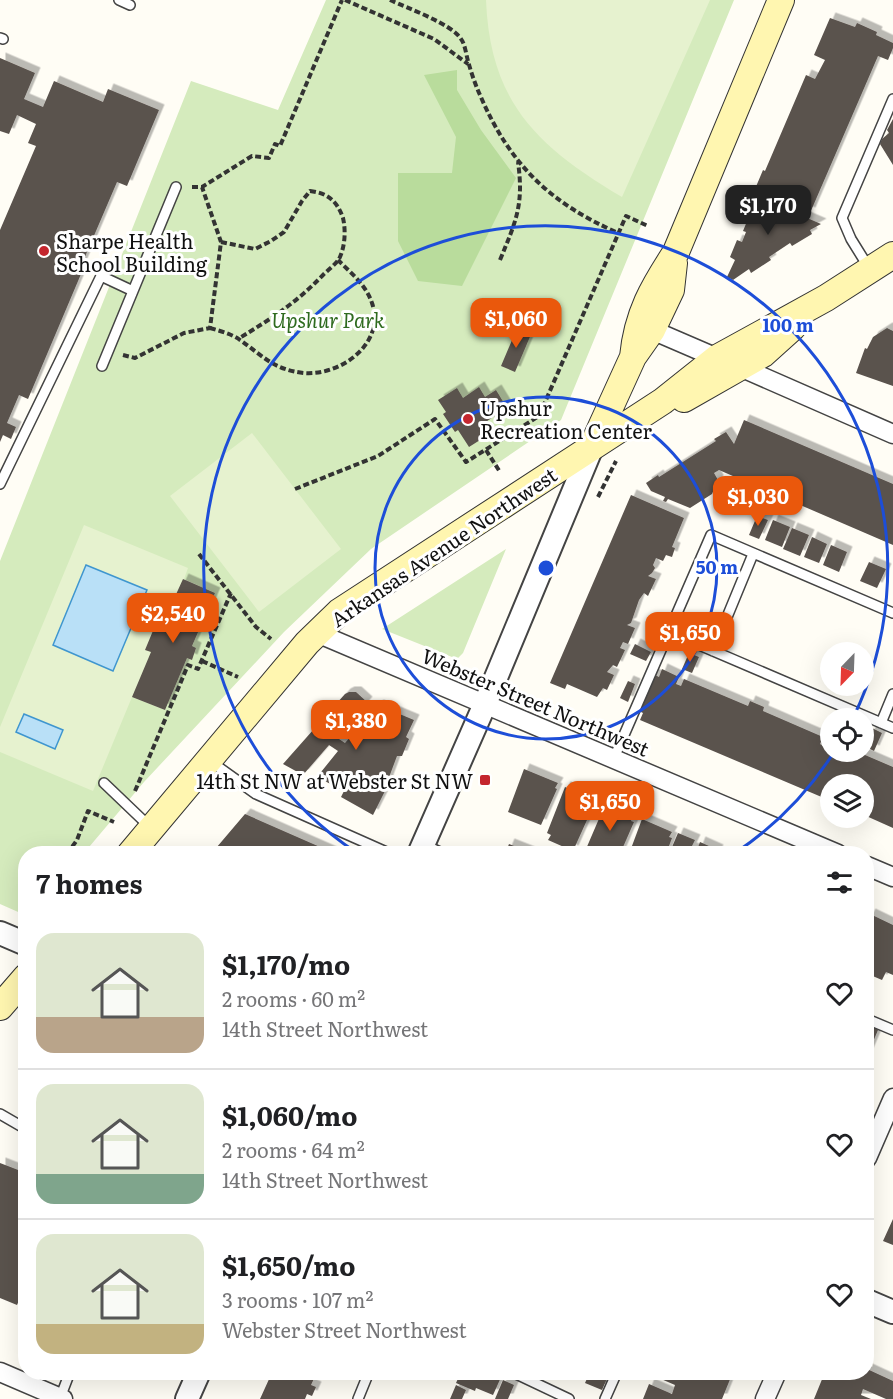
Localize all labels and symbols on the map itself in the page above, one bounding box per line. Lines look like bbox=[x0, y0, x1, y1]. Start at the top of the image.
pin: $1,170 bbox=[719, 185, 817, 236]
place label: Sharpe Health School Building bbox=[56, 225, 208, 278]
marker: Sharpe Health School Building bbox=[37, 244, 51, 258]
pin: $1,060 bbox=[467, 298, 565, 349]
park label: Upshur Park bbox=[271, 304, 385, 334]
text: 100 m bbox=[762, 311, 814, 338]
place label: Upshur Recreation Center bbox=[480, 392, 653, 445]
marker: Upshur Recreation Center bbox=[461, 412, 475, 426]
street label: Arkansas Avenue Northwest bbox=[324, 459, 562, 633]
pin: $1,030 bbox=[709, 476, 807, 527]
text: 50 m bbox=[696, 553, 738, 580]
centre of rings bbox=[536, 558, 556, 578]
pin: $2,540 bbox=[124, 593, 222, 644]
pin: $1,650 bbox=[641, 612, 739, 663]
street label: Webster Street Northwest bbox=[418, 639, 654, 763]
north arrow bbox=[820, 642, 874, 696]
pin: $1,380 bbox=[307, 700, 405, 751]
place label: 14th St NW at Webster St NW bbox=[196, 765, 473, 795]
marker: 14th St NW at Webster St NW bbox=[478, 773, 492, 787]
pin: $1,650 bbox=[561, 781, 659, 832]

